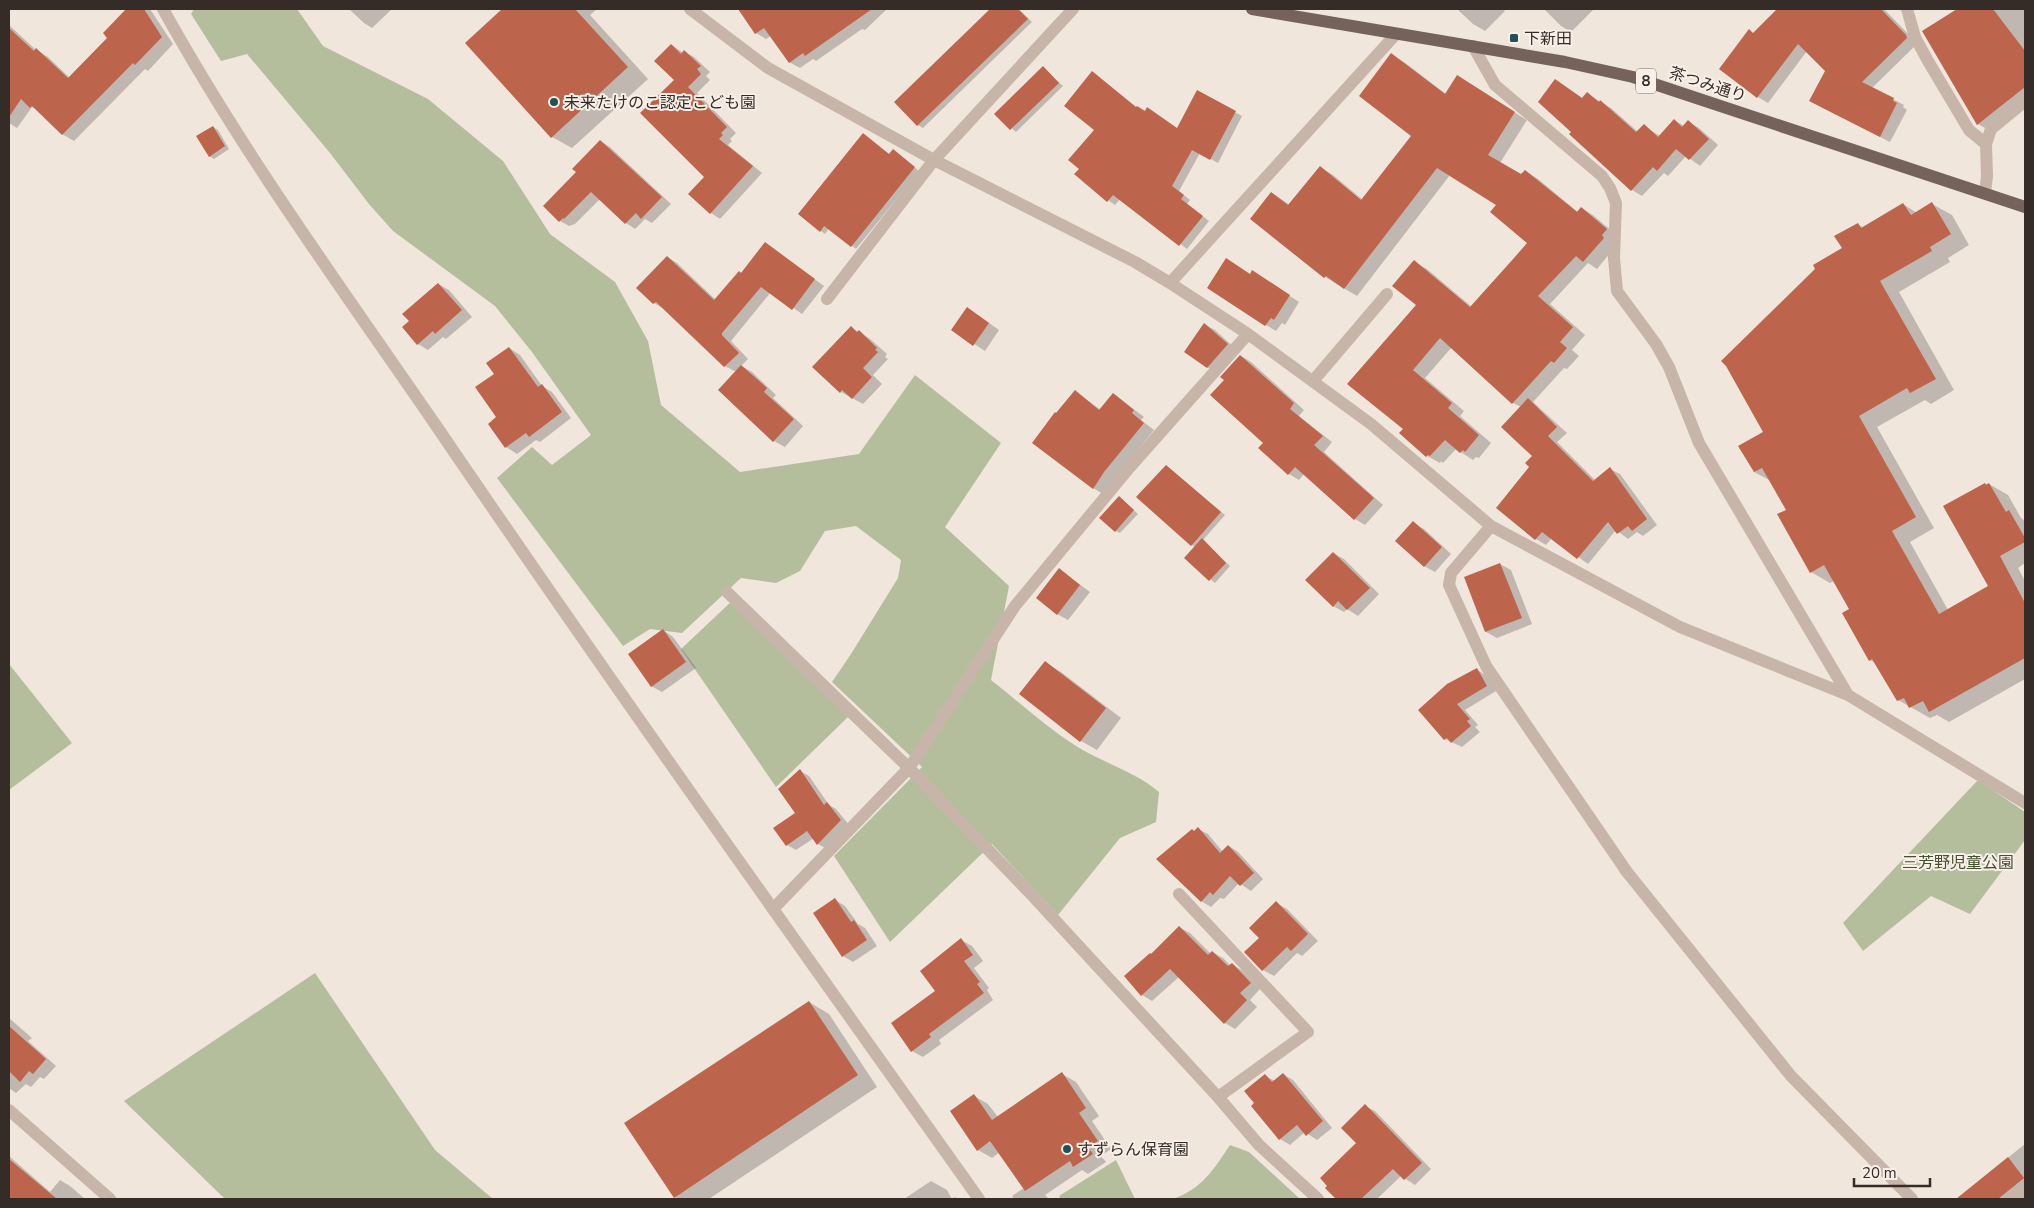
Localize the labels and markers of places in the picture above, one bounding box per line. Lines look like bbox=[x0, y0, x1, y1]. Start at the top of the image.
place label: 下新田 bbox=[1524, 28, 1572, 50]
marker: 下新田 bbox=[1508, 32, 1520, 44]
place label: 未来たけのこ認定こども園 bbox=[564, 92, 756, 114]
marker: 未来たけのこ認定こども園 bbox=[548, 96, 560, 108]
place label: すずらん保育園 bbox=[1077, 1139, 1189, 1161]
marker: すずらん保育園 bbox=[1061, 1143, 1073, 1155]

